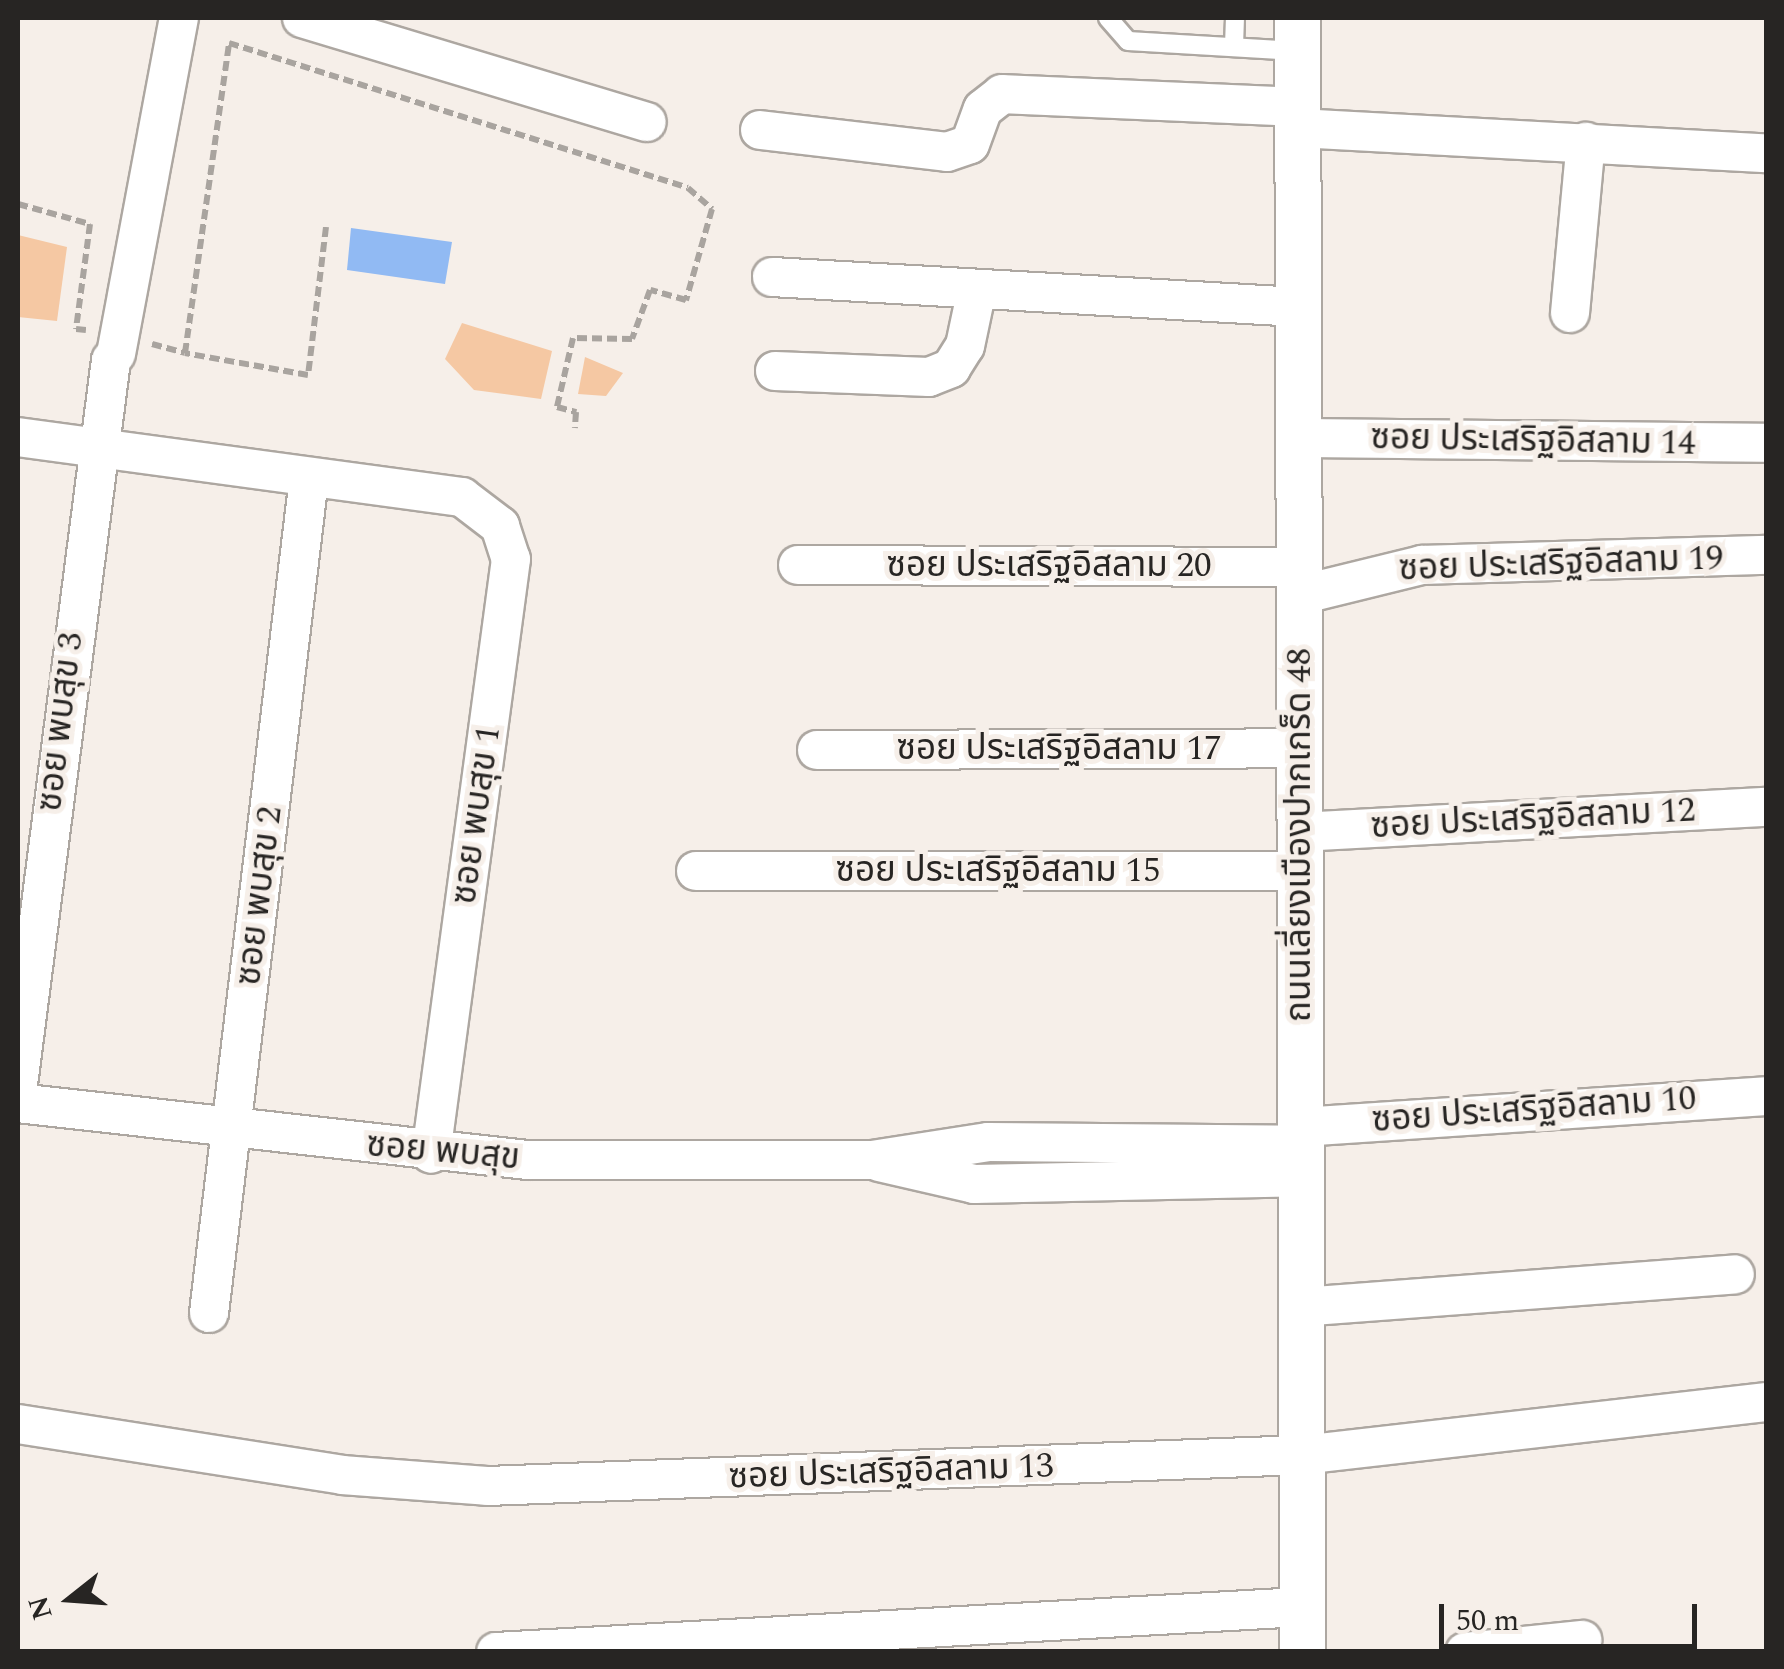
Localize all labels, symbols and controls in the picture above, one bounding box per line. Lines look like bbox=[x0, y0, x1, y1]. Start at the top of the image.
street label: ซอย ประเสริฐอิสลาม 14 bbox=[1370, 417, 1696, 465]
street label: ซอย ประเสริฐอิสลาม 19 bbox=[1398, 537, 1724, 591]
street label: ซอย ประเสริฐอิสลาม 20 bbox=[887, 545, 1211, 587]
street label: ซอย พบสุข 3 bbox=[29, 630, 93, 814]
street label: ถนนเลี่ยงเมืองปากเกร็ด 48 bbox=[1279, 648, 1321, 1022]
street label: ซอย พบสุข 1 bbox=[444, 723, 510, 907]
street label: ซอย ประเสริฐอิสลาม 17 bbox=[897, 728, 1221, 770]
street label: ซอย ประเสริฐอิสลาม 12 bbox=[1370, 790, 1696, 848]
street label: ซอย พบสุข 2 bbox=[228, 804, 292, 988]
street label: ซอย ประเสริฐอิสลาม 15 bbox=[836, 850, 1160, 892]
street label: ซอย ประเสริฐอิสลาม 10 bbox=[1370, 1078, 1698, 1142]
street label: ซอย พบสุข bbox=[365, 1124, 521, 1180]
street label: ซอย ประเสริฐอิสลาม 13 bbox=[728, 1445, 1054, 1499]
north arrow bbox=[20, 1549, 120, 1649]
scale bar bbox=[1444, 1584, 1702, 1646]
text: N bbox=[17, 1591, 65, 1625]
text: 50 m bbox=[1456, 1598, 1519, 1644]

